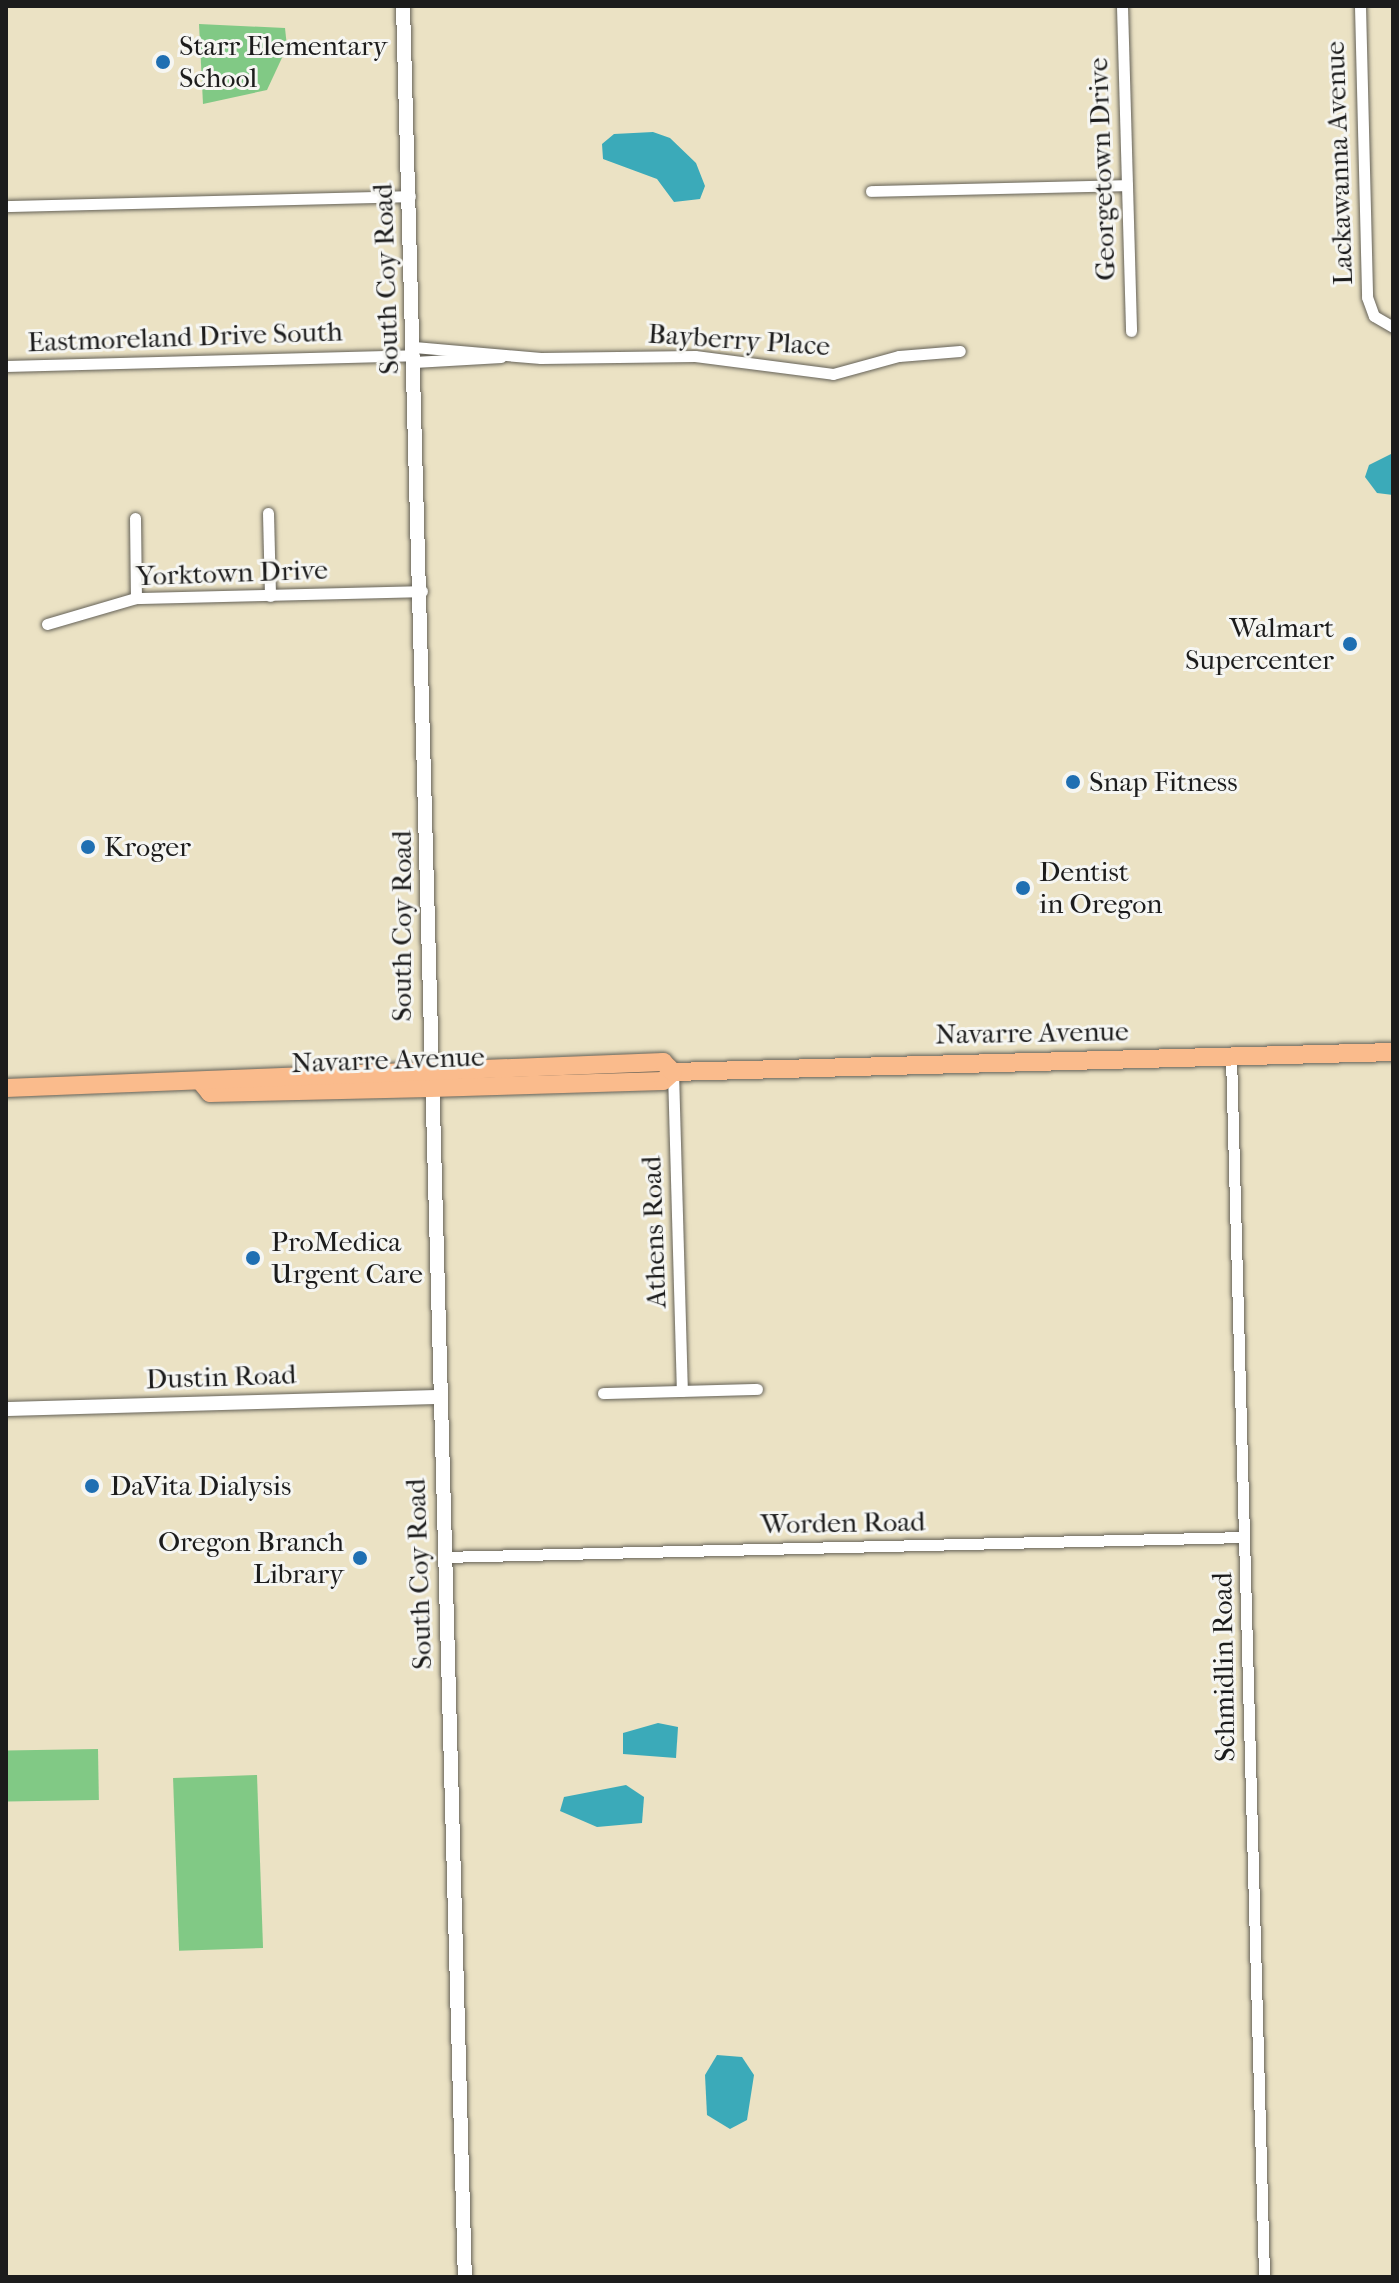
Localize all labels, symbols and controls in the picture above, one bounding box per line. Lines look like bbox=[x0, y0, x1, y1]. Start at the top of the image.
place label: Starr Elementary School bbox=[179, 29, 388, 95]
street label: Lackawanna Avenue bbox=[1318, 40, 1360, 286]
marker: Starr Elementary School bbox=[154, 53, 172, 71]
street label: Georgetown Drive bbox=[1081, 57, 1123, 281]
street label: South Coy Road bbox=[366, 183, 406, 375]
street label: Eastmoreland Drive South bbox=[27, 315, 343, 359]
street label: Bayberry Place bbox=[647, 317, 831, 363]
street label: Yorktown Drive bbox=[136, 553, 328, 593]
place label: Walmart Supercenter bbox=[1185, 611, 1334, 677]
marker: Walmart Supercenter bbox=[1341, 635, 1359, 653]
place label: Snap Fitness bbox=[1089, 765, 1237, 799]
marker: Snap Fitness bbox=[1064, 773, 1082, 791]
place label: Kroger bbox=[104, 830, 191, 864]
street label: South Coy Road bbox=[385, 830, 419, 1022]
marker: Kroger bbox=[79, 838, 97, 856]
place label: Dentist in Oregon bbox=[1039, 855, 1162, 921]
marker: Dentist in Oregon bbox=[1014, 879, 1032, 897]
street label: Navarre Avenue bbox=[935, 1015, 1129, 1051]
street label: Navarre Avenue bbox=[291, 1040, 485, 1080]
street label: Athens Road bbox=[635, 1155, 673, 1309]
place label: ProMedica Urgent Care bbox=[271, 1225, 423, 1291]
marker: ProMedica Urgent Care bbox=[242, 1247, 264, 1269]
street label: Dustin Road bbox=[145, 1358, 297, 1396]
place label: DaVita Dialysis bbox=[110, 1469, 291, 1503]
marker: DaVita Dialysis bbox=[81, 1475, 103, 1497]
street label: South Coy Road bbox=[399, 1478, 439, 1670]
street label: Worden Road bbox=[760, 1505, 926, 1541]
place label: Oregon Branch Library bbox=[158, 1525, 344, 1591]
marker: Oregon Branch Library bbox=[351, 1549, 369, 1567]
street label: Schmidlin Road bbox=[1206, 1572, 1242, 1762]

